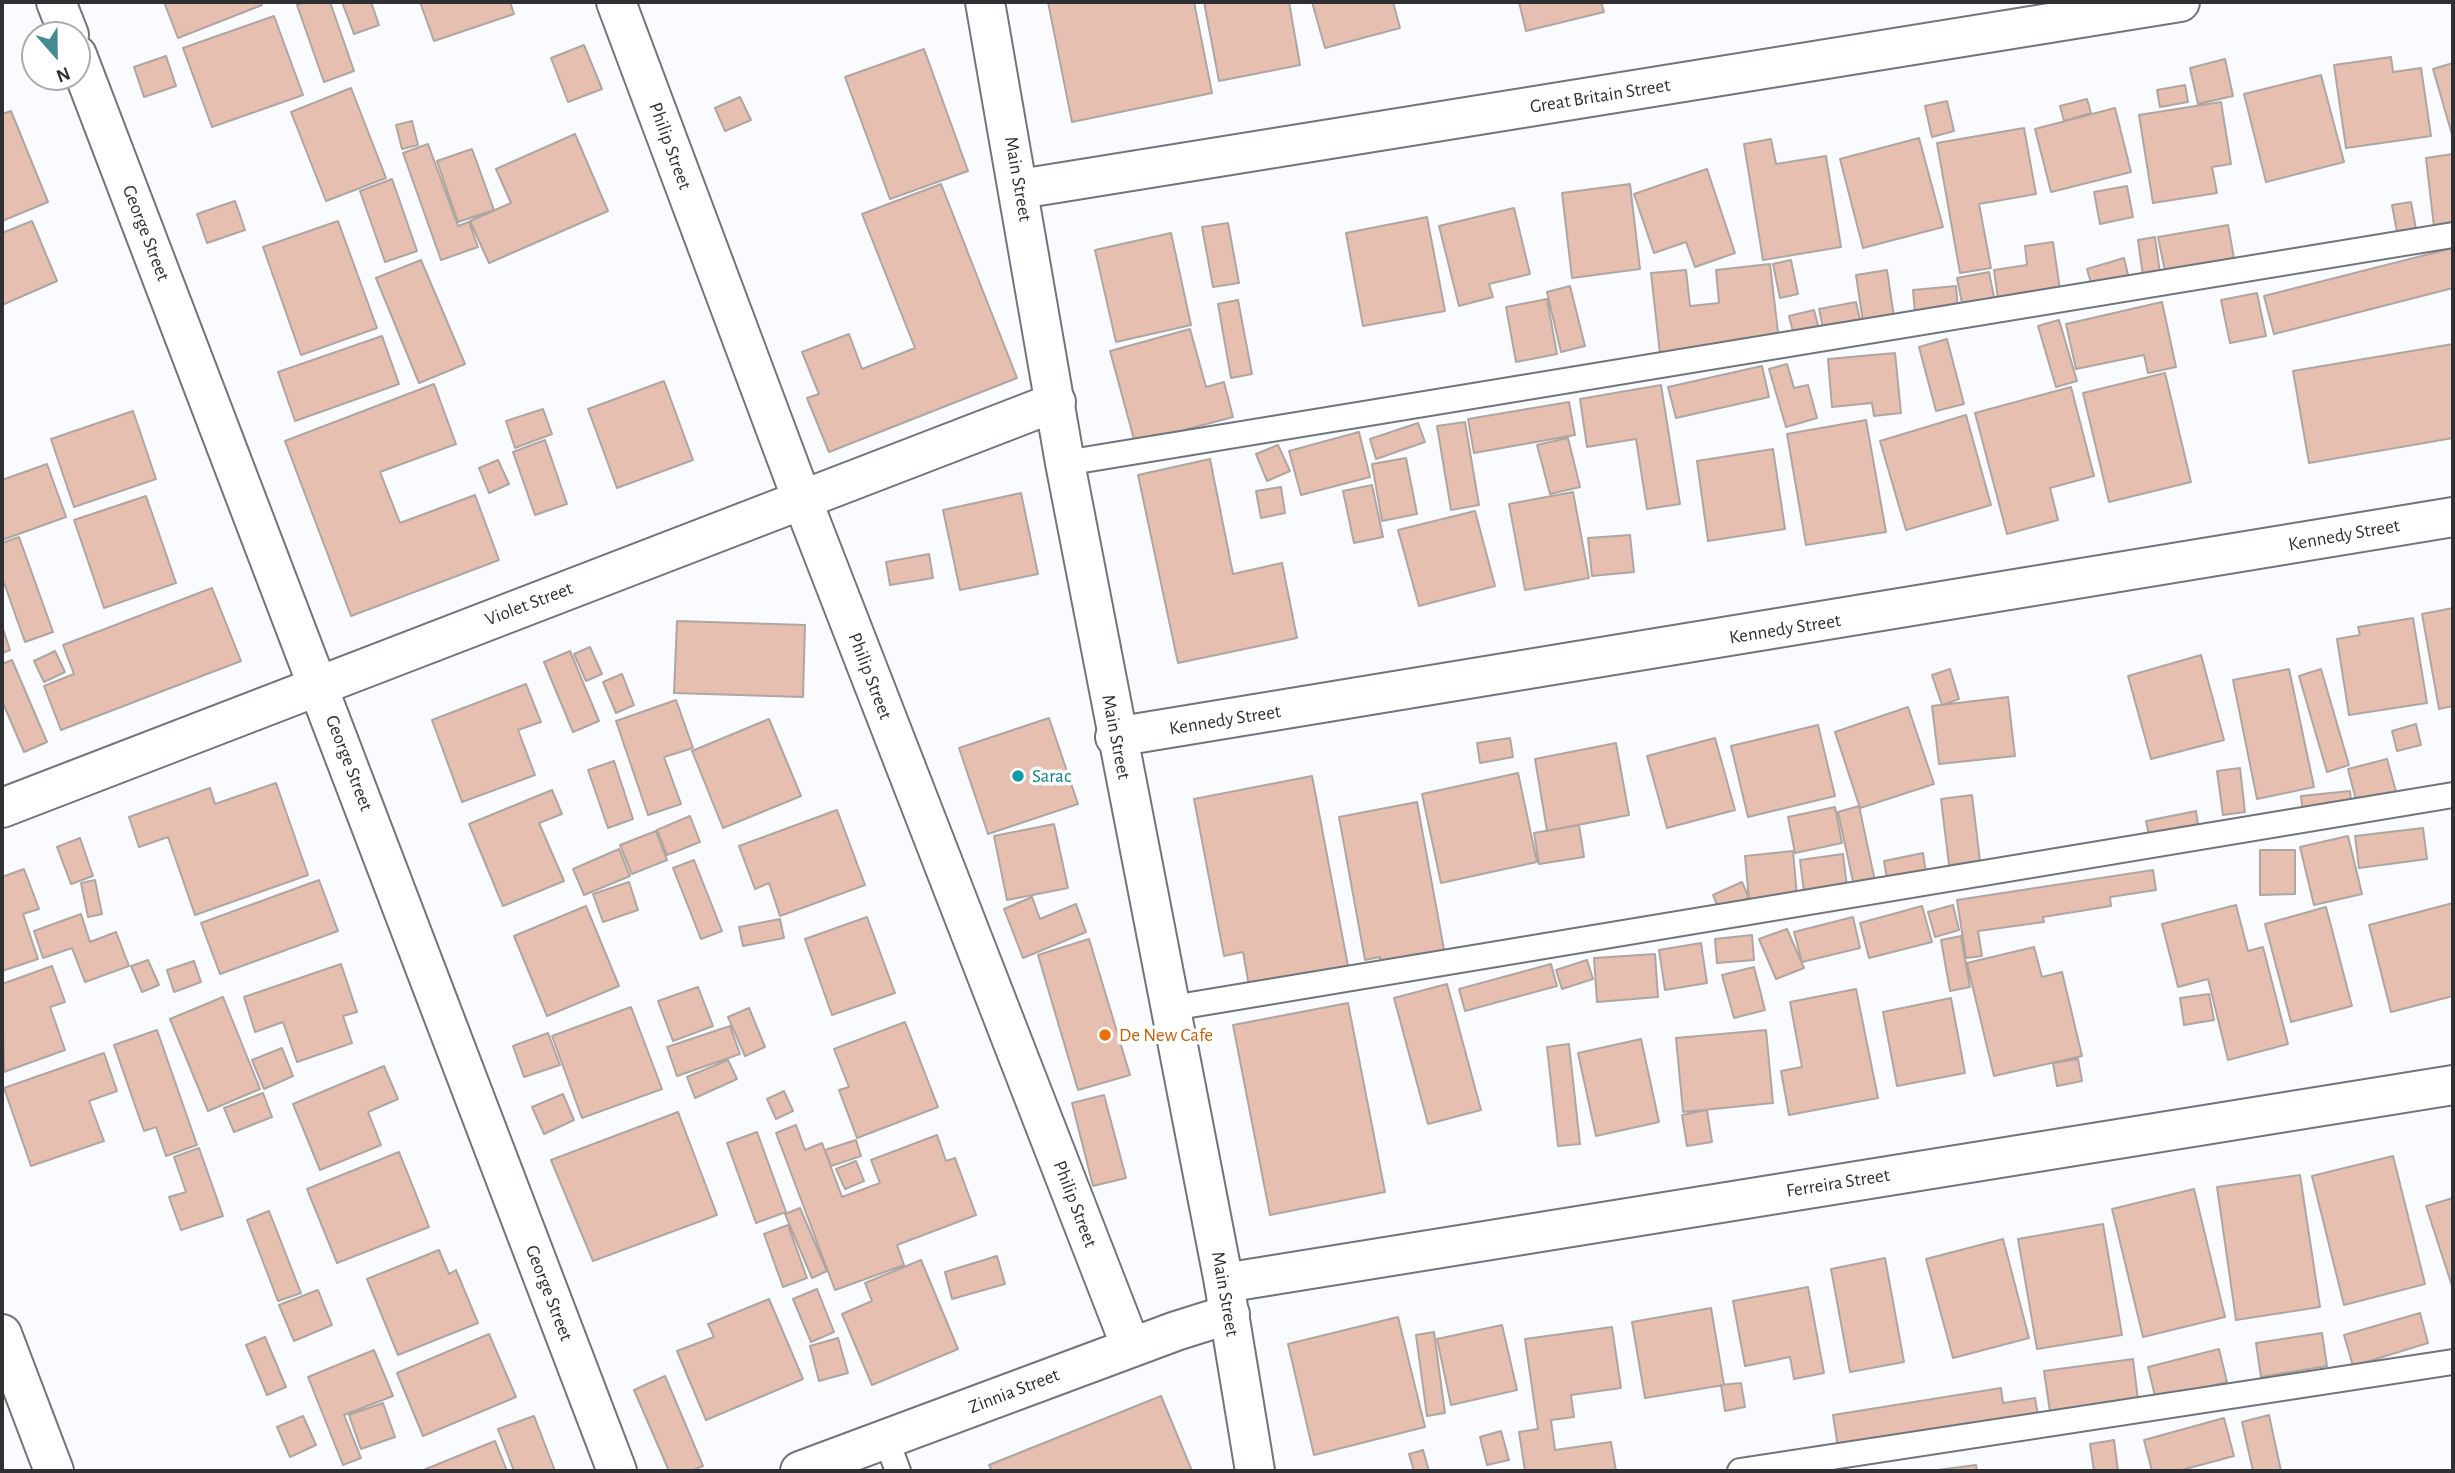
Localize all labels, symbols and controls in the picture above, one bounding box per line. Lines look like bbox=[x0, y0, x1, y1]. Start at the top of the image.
north arrow bbox=[21, 21, 91, 91]
text: N bbox=[53, 63, 73, 85]
street label: Great Britain Street bbox=[1528, 74, 1672, 118]
street label: Philip Street bbox=[644, 99, 696, 193]
street label: Main Street bbox=[999, 135, 1037, 223]
street label: George Street bbox=[117, 182, 175, 284]
street label: Kennedy Street bbox=[2287, 514, 2401, 556]
street label: Violet Street bbox=[482, 577, 576, 631]
street label: Kennedy Street bbox=[1728, 609, 1842, 649]
street label: Philip Street bbox=[843, 629, 897, 723]
street label: Main Street bbox=[1097, 693, 1135, 781]
street label: Kennedy Street bbox=[1168, 700, 1282, 740]
street label: George Street bbox=[320, 712, 378, 814]
place label: Sarac bbox=[1032, 765, 1071, 787]
marker: Sarac bbox=[1010, 768, 1026, 784]
place label: De New Cafe bbox=[1119, 1024, 1213, 1046]
marker: De New Cafe bbox=[1097, 1027, 1113, 1043]
street label: Philip Street bbox=[1048, 1157, 1102, 1251]
street label: Ferreira Street bbox=[1785, 1164, 1891, 1202]
street label: George Street bbox=[520, 1242, 578, 1344]
street label: Main Street bbox=[1206, 1250, 1244, 1338]
street label: Zinnia Street bbox=[965, 1363, 1063, 1419]

